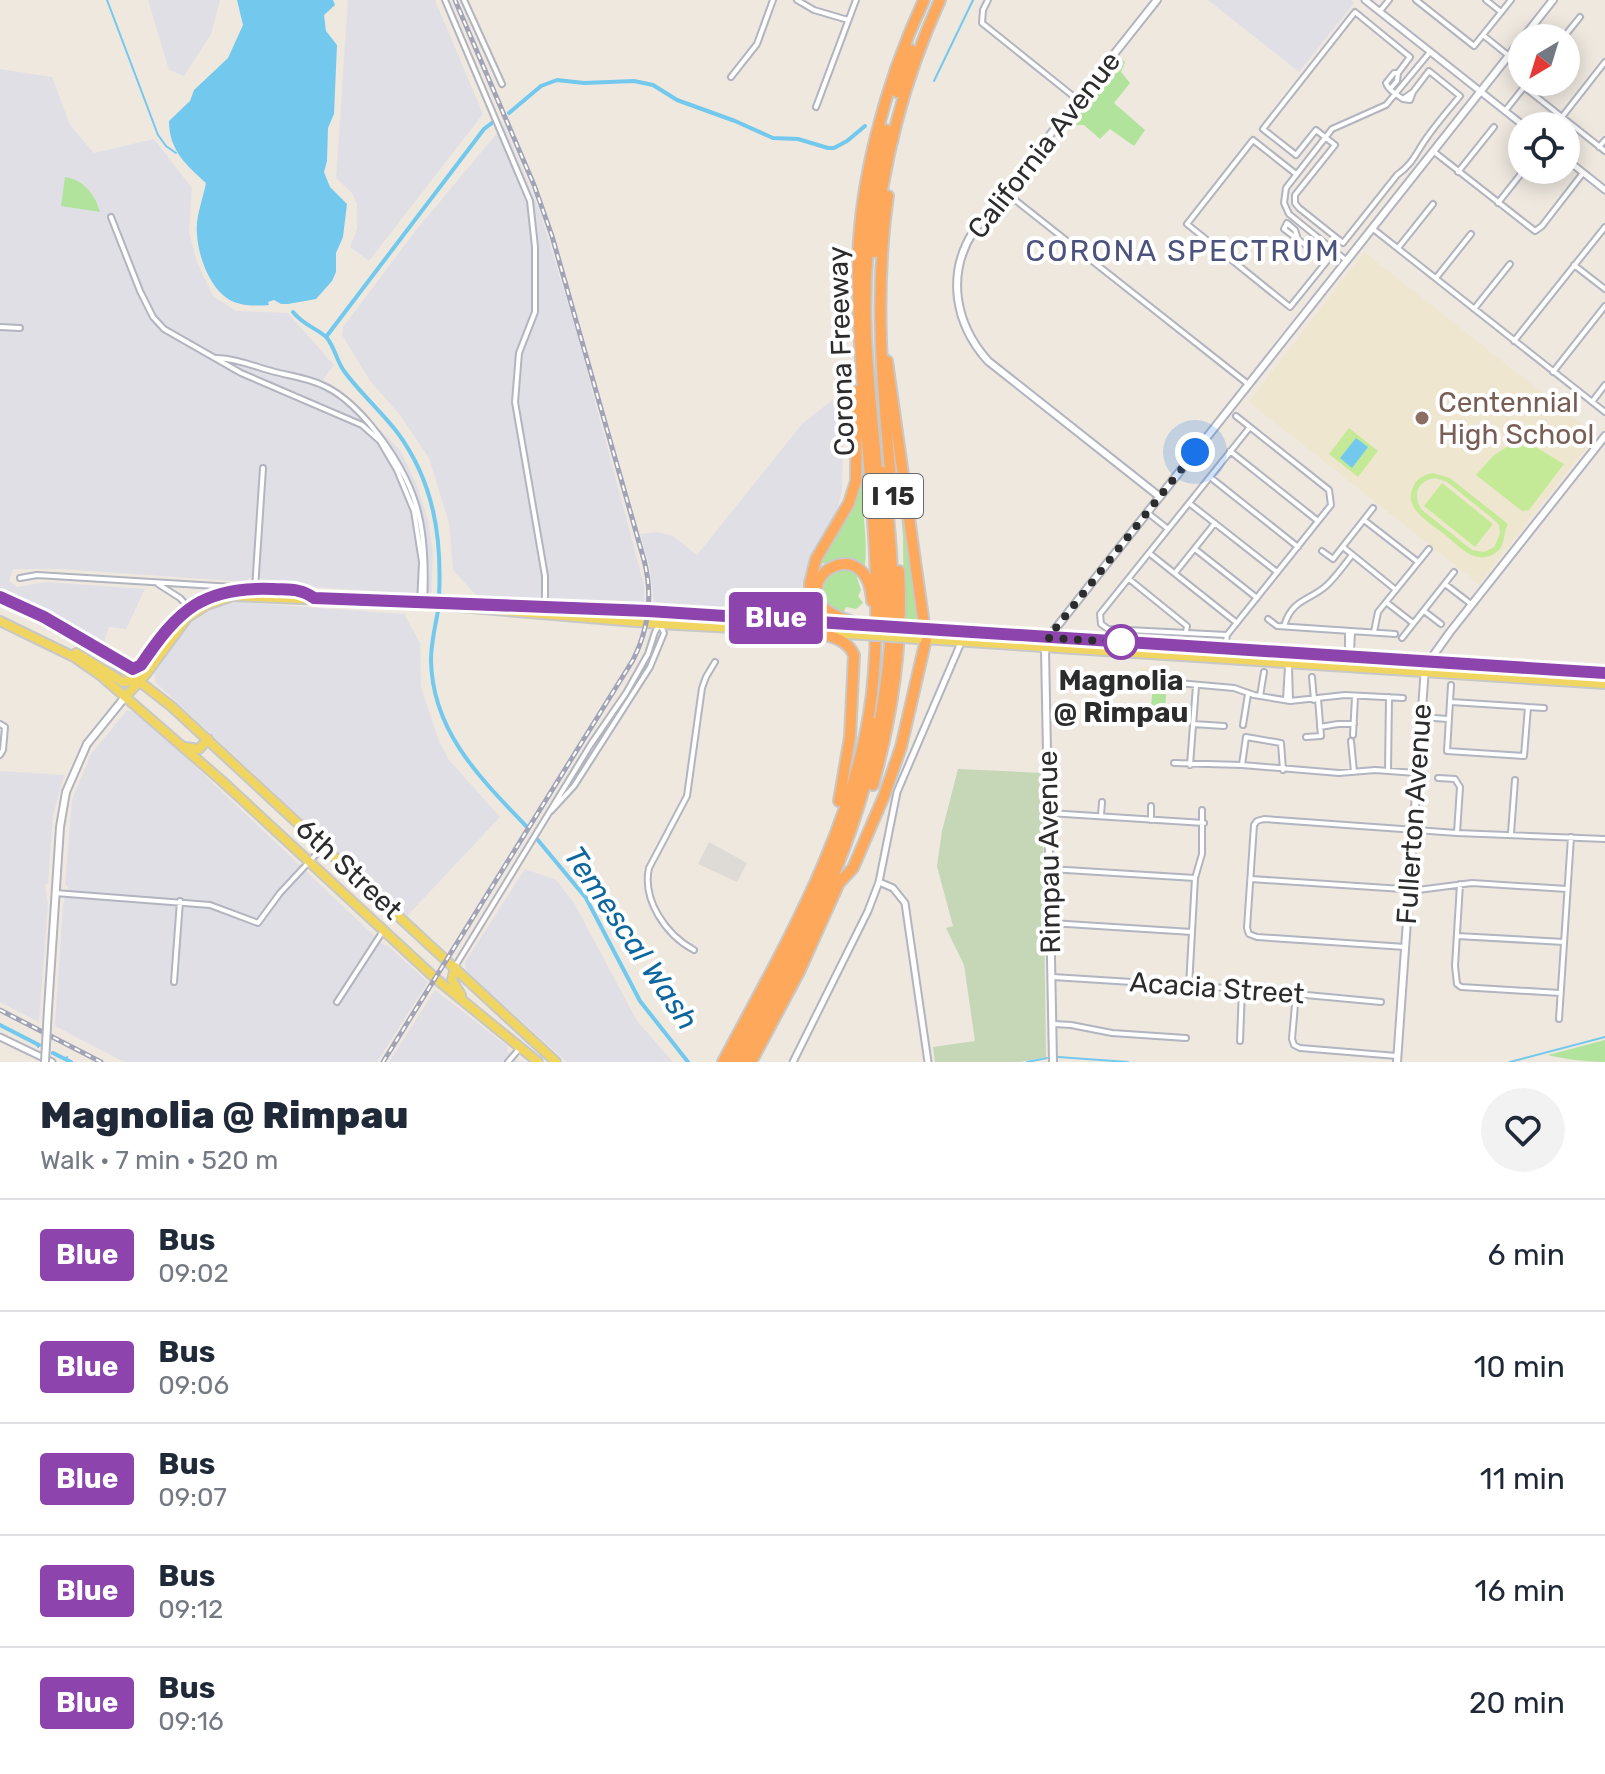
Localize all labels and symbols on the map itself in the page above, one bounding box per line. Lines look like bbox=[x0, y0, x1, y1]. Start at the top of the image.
north arrow bbox=[1508, 24, 1580, 96]
street label: California Avenue bbox=[961, 45, 1127, 245]
district label: CORONA SPECTRUM bbox=[1025, 233, 1341, 269]
street label: Corona Freeway bbox=[821, 245, 861, 457]
place label: Centennial High School bbox=[1438, 386, 1594, 451]
marker: Centennial High School bbox=[1413, 409, 1431, 427]
your location bbox=[1175, 432, 1215, 472]
road number: I 15 bbox=[863, 474, 923, 518]
line badge: Blue bbox=[720, 592, 832, 644]
marker: Magnolia @ Rimpau bbox=[1104, 625, 1138, 659]
place label: Magnolia @ Rimpau bbox=[1054, 664, 1188, 729]
street label: Fullerton Avenue bbox=[1390, 703, 1438, 925]
street label: Rimpau Avenue bbox=[1031, 750, 1067, 954]
street label: 6th Street bbox=[289, 812, 409, 926]
water label: Temescal Wash bbox=[556, 839, 706, 1037]
street label: Acacia Street bbox=[1129, 965, 1305, 1011]

